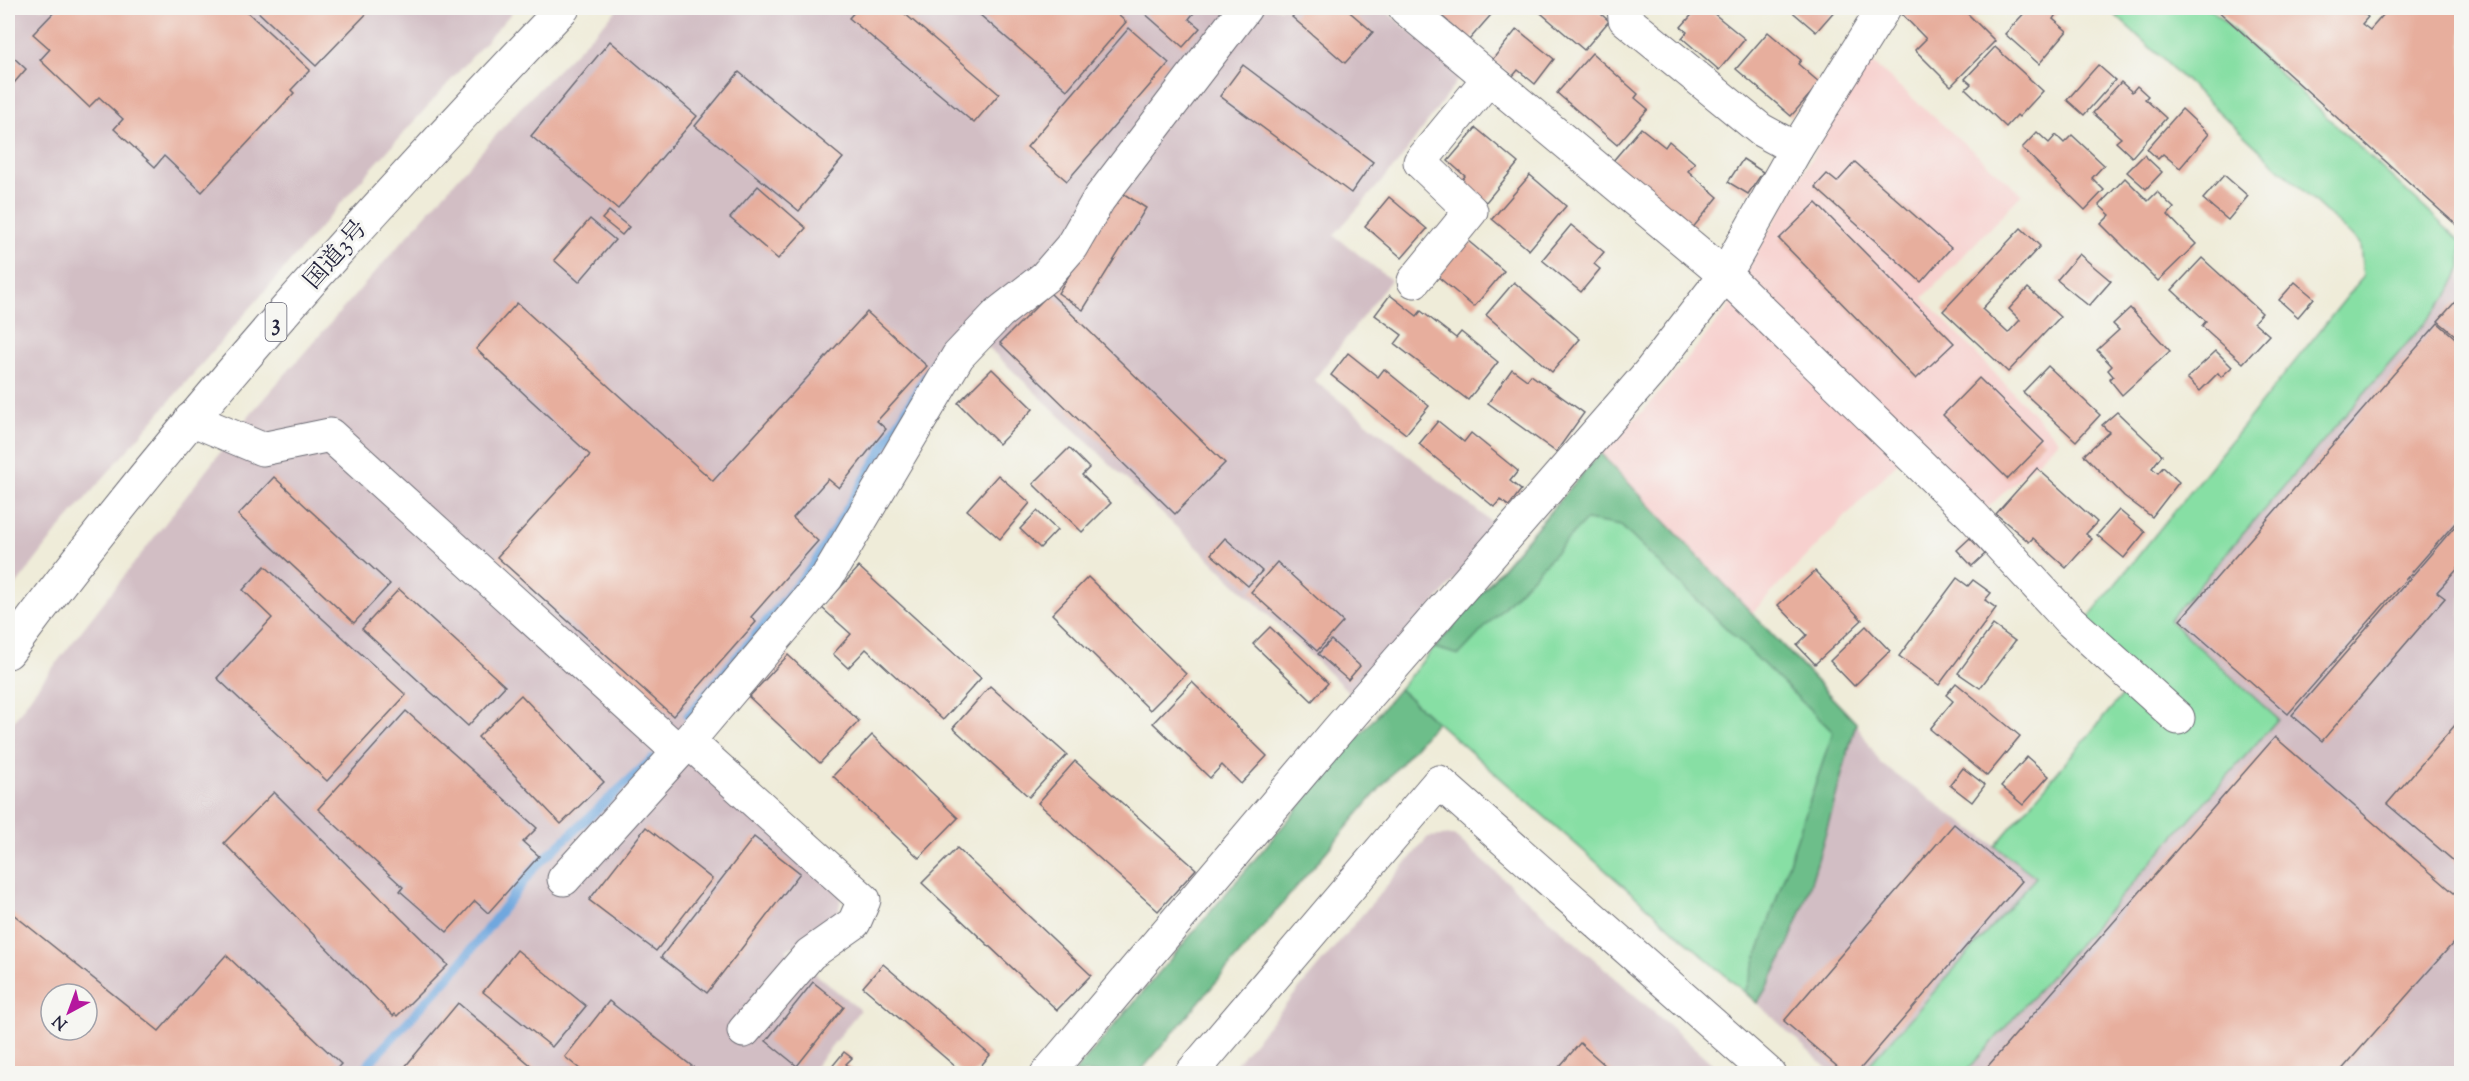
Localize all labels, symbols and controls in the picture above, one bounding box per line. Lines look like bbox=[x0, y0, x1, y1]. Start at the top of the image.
street label: 国道3号 bbox=[297, 213, 376, 297]
road number: 3 bbox=[266, 303, 286, 341]
north arrow bbox=[39, 982, 99, 1042]
text: N bbox=[48, 1008, 73, 1034]

